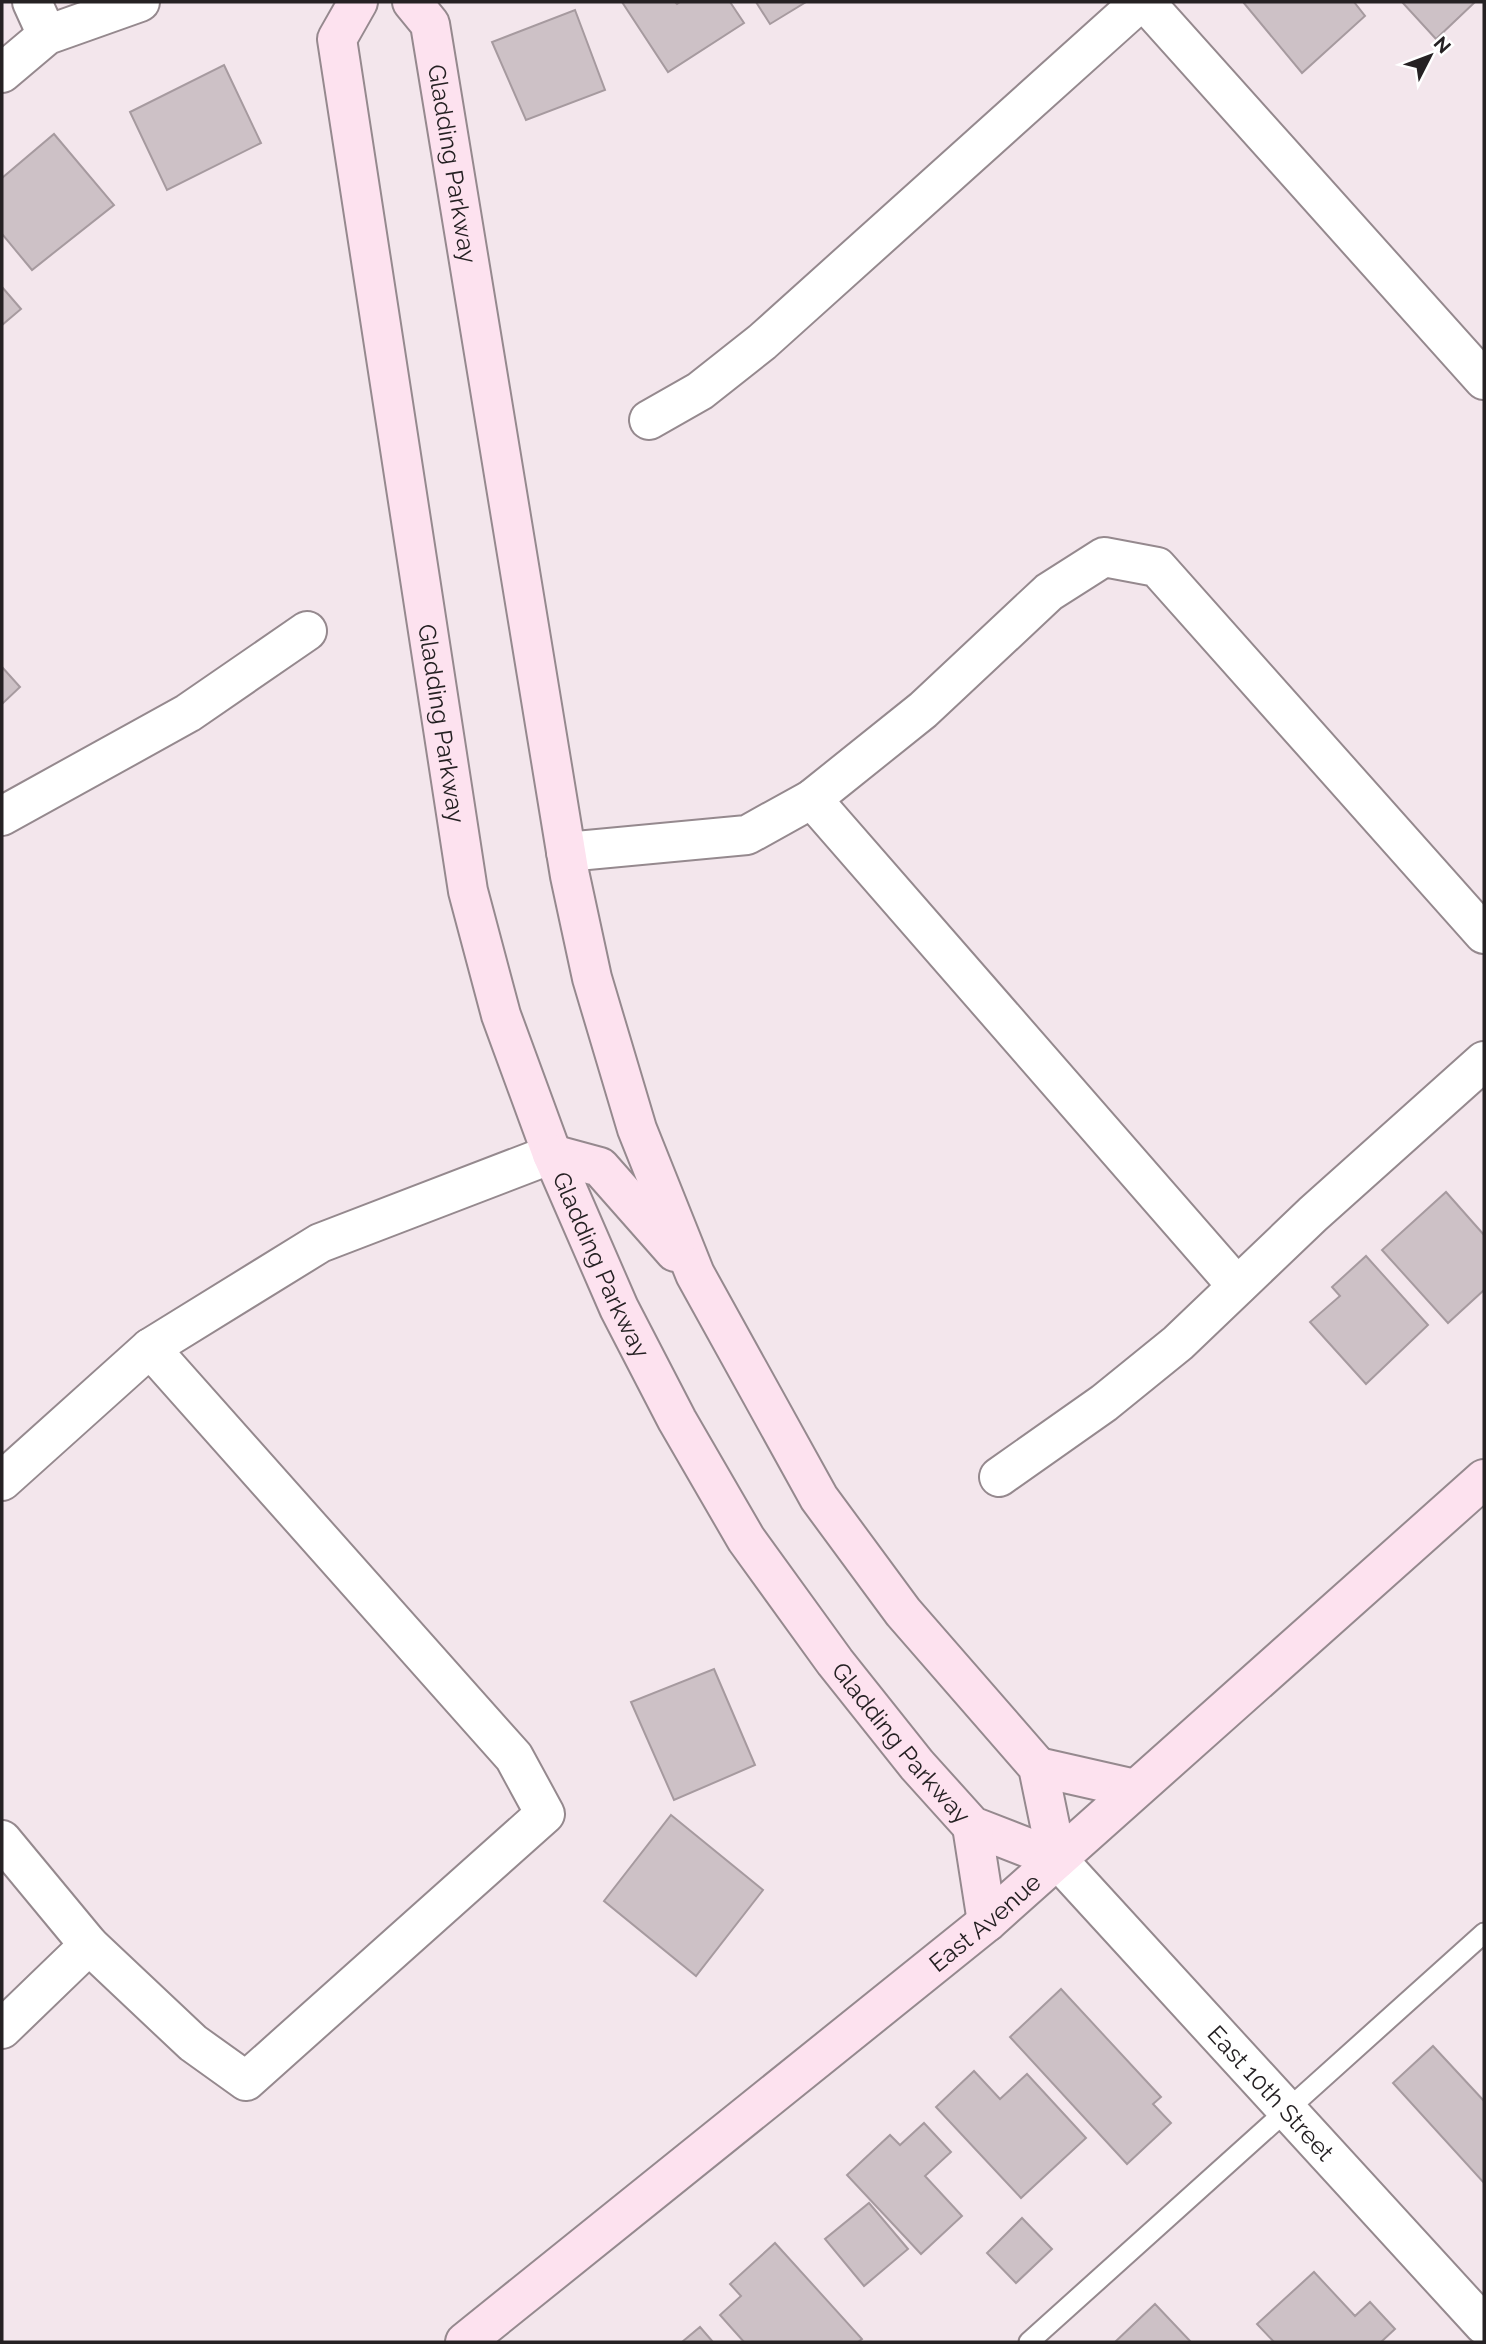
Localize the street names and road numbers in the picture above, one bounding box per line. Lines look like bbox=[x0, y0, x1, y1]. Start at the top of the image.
street label: Gladding Parkway bbox=[422, 62, 484, 265]
street label: Gladding Parkway bbox=[413, 622, 472, 825]
street label: Gladding Parkway bbox=[547, 1167, 657, 1362]
street label: Gladding Parkway bbox=[826, 1656, 977, 1829]
street label: East Avenue bbox=[923, 1867, 1046, 1977]
street label: East 10th Street bbox=[1202, 2019, 1340, 2166]

